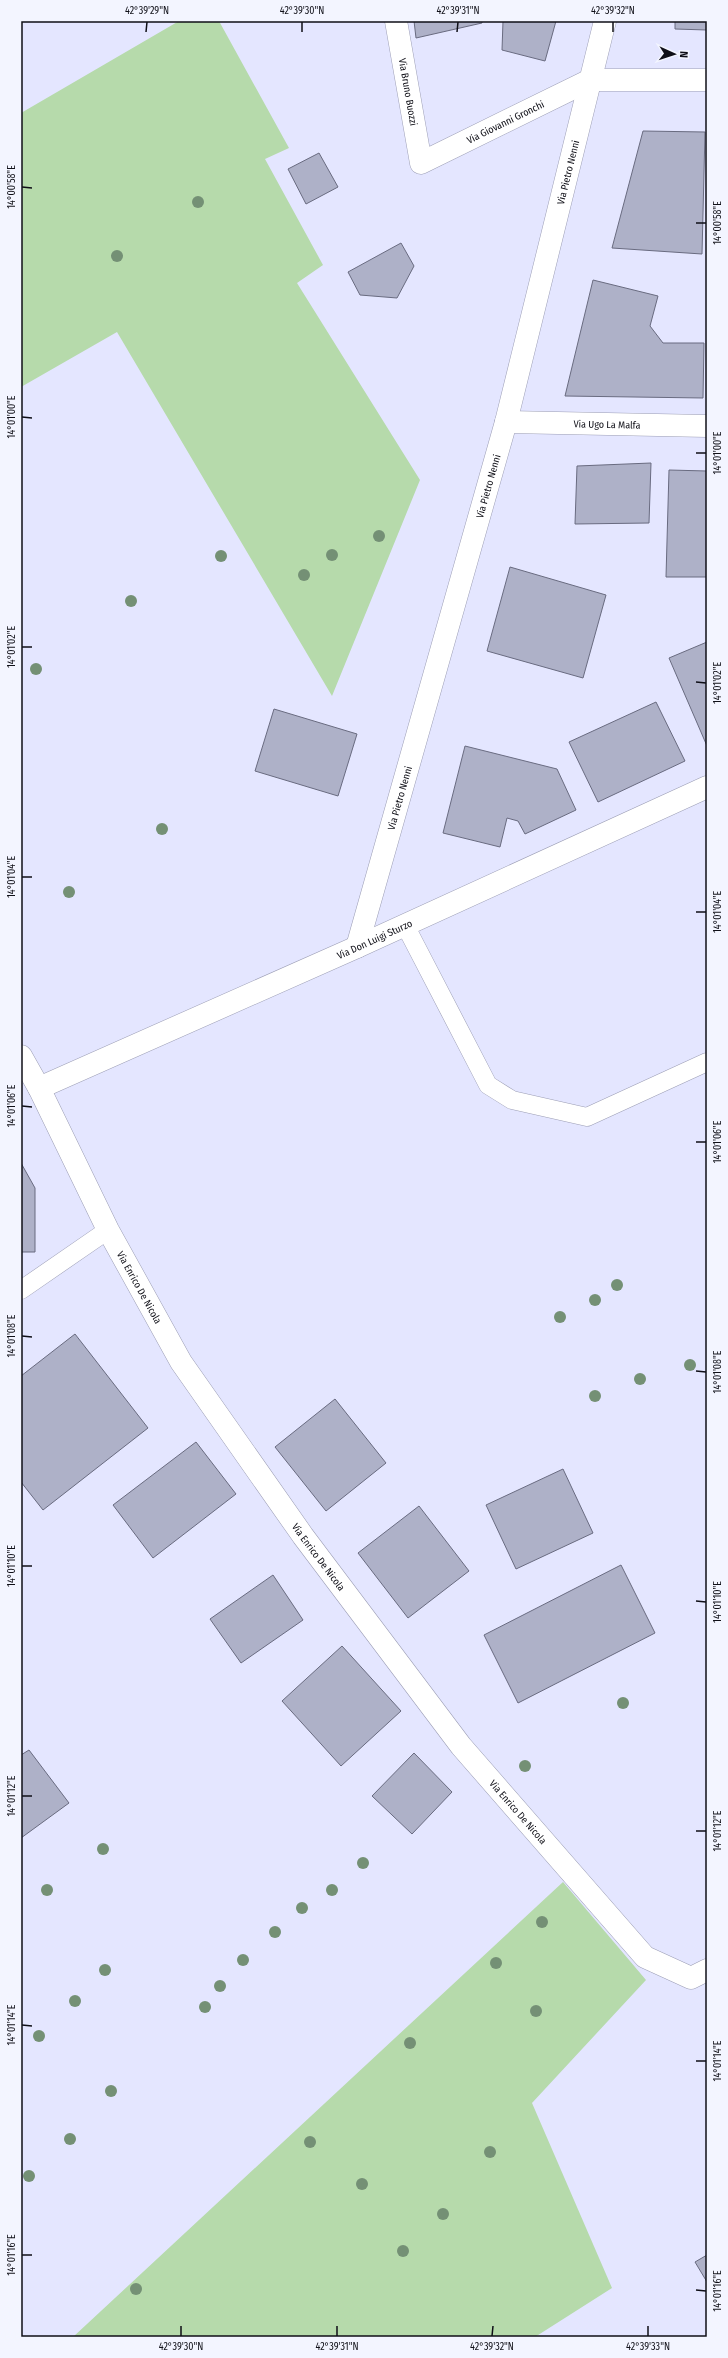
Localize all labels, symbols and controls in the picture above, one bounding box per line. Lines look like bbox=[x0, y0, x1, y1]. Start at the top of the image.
text: 42°39'29"N bbox=[125, 5, 169, 17]
text: 42°39'30"N bbox=[280, 5, 324, 17]
text: 42°39'31"N bbox=[436, 5, 480, 17]
text: 42°39'32"N bbox=[591, 5, 635, 17]
north arrow bbox=[654, 34, 694, 74]
text: N bbox=[677, 51, 690, 58]
street label: Via Bruno Buozzi bbox=[396, 57, 419, 127]
street label: Via Giovanni Gronchi bbox=[465, 98, 546, 147]
street label: Via Pietro Nenni bbox=[555, 139, 582, 206]
text: 14°00'58"E bbox=[6, 165, 18, 209]
text: 14°00'58"E bbox=[712, 201, 724, 245]
text: 14°01'00"E bbox=[6, 395, 18, 439]
street label: Via Ugo La Malfa bbox=[573, 418, 641, 432]
text: 14°01'00"E bbox=[712, 431, 724, 475]
street label: Via Pietro Nenni bbox=[474, 453, 504, 520]
text: 14°01'02"E bbox=[6, 626, 18, 668]
text: 14°01'02"E bbox=[712, 662, 724, 704]
street label: Via Pietro Nenni bbox=[386, 765, 415, 831]
text: 14°01'04"E bbox=[6, 856, 18, 898]
text: 14°01'04"E bbox=[712, 891, 724, 933]
street label: Via Don Luigi Sturzo bbox=[335, 918, 414, 962]
text: 14°01'06"E bbox=[6, 1084, 18, 1127]
text: 14°01'06"E bbox=[712, 1120, 724, 1163]
street label: Via Enrico De Nicola bbox=[114, 1249, 164, 1326]
text: 14°01'08"E bbox=[6, 1314, 18, 1357]
text: 14°01'08"E bbox=[712, 1350, 724, 1393]
street label: Via Enrico De Nicola bbox=[289, 1521, 347, 1594]
text: 14°01'10"E bbox=[6, 1545, 18, 1587]
text: 14°01'10"E bbox=[712, 1581, 724, 1623]
text: 14°01'12"E bbox=[6, 1775, 18, 1817]
street label: Via Enrico De Nicola bbox=[486, 1778, 549, 1847]
text: 14°01'12"E bbox=[712, 1810, 724, 1852]
text: 14°01'14"E bbox=[6, 2004, 18, 2046]
text: 14°01'14"E bbox=[712, 2040, 724, 2082]
text: 14°01'16"E bbox=[6, 2234, 18, 2276]
text: 14°01'16"E bbox=[712, 2270, 724, 2312]
text: 42°39'30"N bbox=[159, 2341, 203, 2353]
text: 42°39'31"N bbox=[315, 2341, 359, 2353]
text: 42°39'32"N bbox=[470, 2341, 514, 2353]
text: 42°39'33"N bbox=[626, 2341, 670, 2353]

